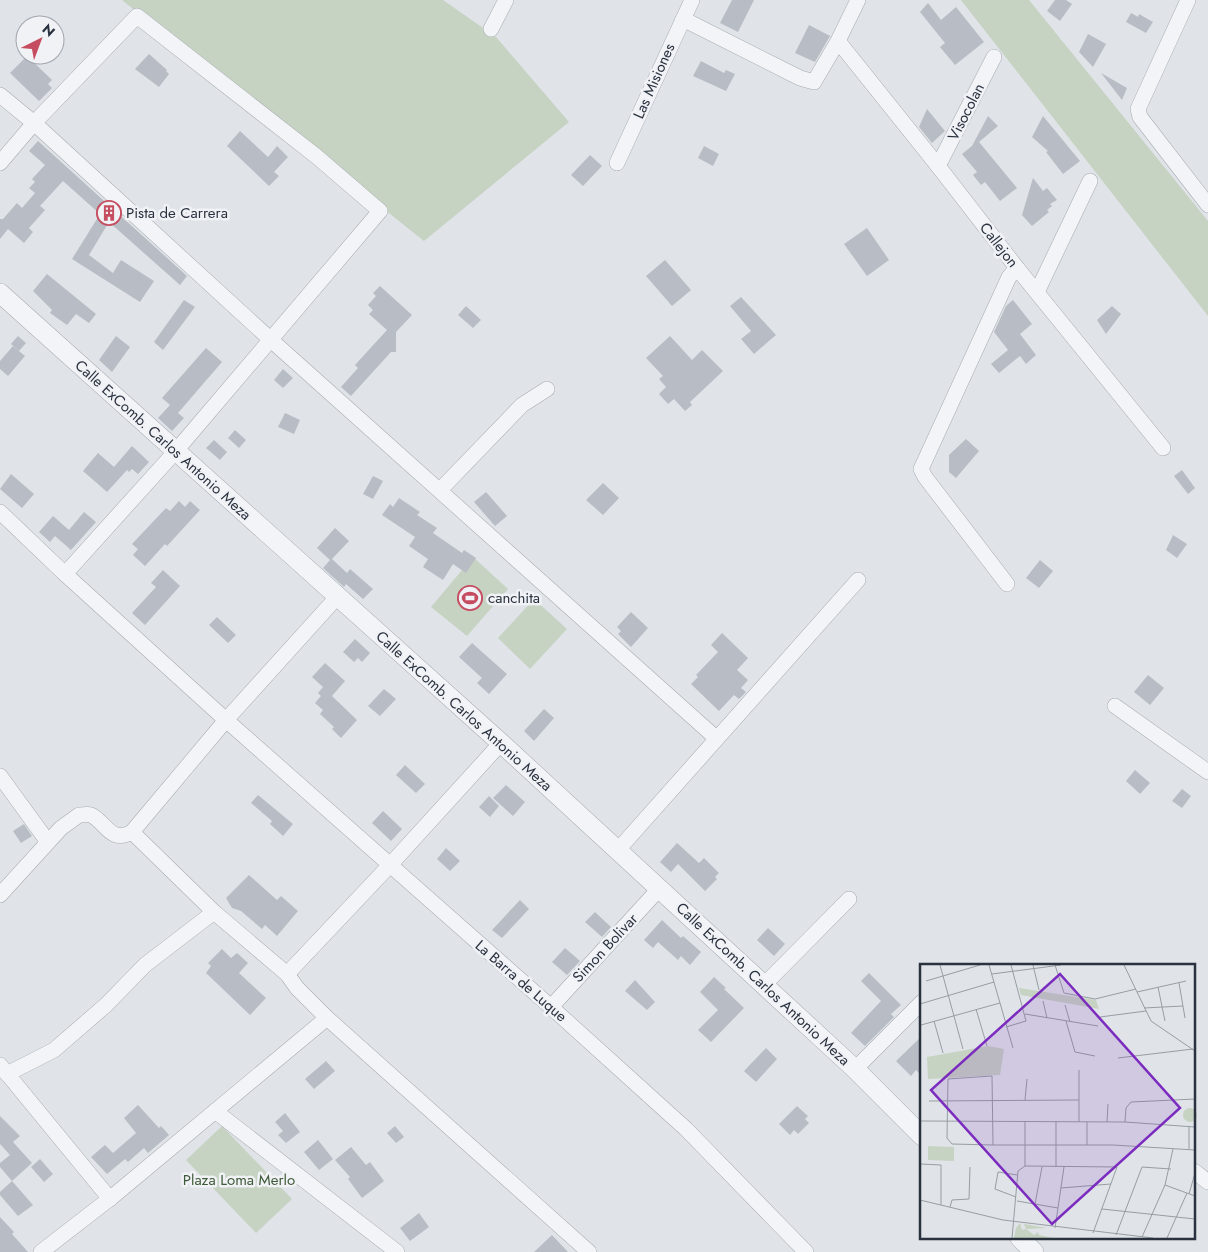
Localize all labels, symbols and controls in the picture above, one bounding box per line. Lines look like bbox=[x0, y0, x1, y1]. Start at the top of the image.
north arrow bbox=[15, 15, 65, 65]
text: N bbox=[38, 19, 60, 41]
street label: Las Misiones bbox=[628, 40, 680, 122]
street label: Visocolan bbox=[942, 79, 990, 145]
building icon: Pista de Carrera bbox=[96, 200, 122, 226]
place label: Pista de Carrera bbox=[126, 202, 228, 224]
street label: Callejon bbox=[974, 218, 1024, 272]
street label: Calle ExComb. Carlos Antonio Meza bbox=[70, 355, 256, 525]
sports icon: canchita bbox=[457, 585, 483, 611]
place label: canchita bbox=[488, 587, 540, 609]
street label: Calle ExComb. Carlos Antonio Meza bbox=[371, 626, 557, 796]
street label: Calle ExComb. Carlos Antonio Meza bbox=[671, 897, 855, 1071]
street label: Simon Bolivar bbox=[567, 908, 643, 987]
street label: La Barra de Luque bbox=[470, 935, 572, 1027]
inset map bbox=[920, 964, 1196, 1240]
park label: Plaza Loma Merlo bbox=[183, 1169, 295, 1191]

